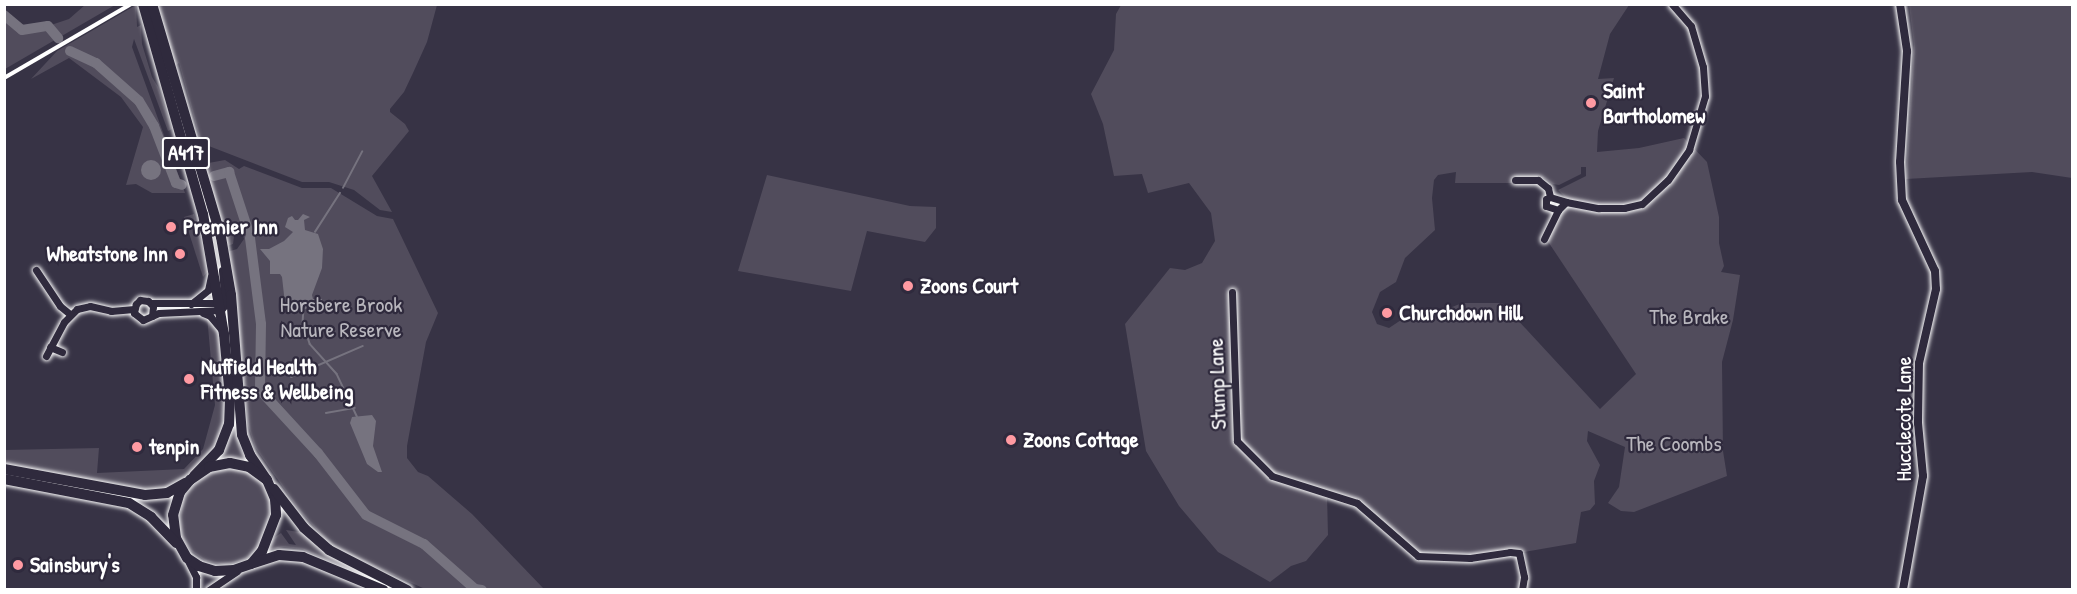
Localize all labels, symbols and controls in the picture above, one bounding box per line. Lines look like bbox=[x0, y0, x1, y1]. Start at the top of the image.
place label: Saint Bartholomew bbox=[1603, 77, 1706, 128]
marker: Saint Bartholomew bbox=[1584, 96, 1598, 110]
road number: A417 bbox=[160, 135, 212, 171]
place label: Premier Inn bbox=[183, 214, 278, 240]
marker: Premier Inn bbox=[164, 220, 178, 234]
place label: Wheatstone Inn bbox=[47, 241, 168, 267]
marker: Wheatstone Inn bbox=[173, 247, 187, 261]
place label: Zoons Court bbox=[920, 273, 1018, 299]
marker: Zoons Court bbox=[901, 279, 915, 293]
park label: Horsbere Brook Nature Reserve bbox=[280, 291, 402, 342]
place label: Churchdown Hill bbox=[1399, 300, 1523, 326]
park label: The Brake bbox=[1649, 304, 1729, 330]
marker: Churchdown Hill bbox=[1380, 306, 1394, 320]
street label: Stump Lane bbox=[1202, 338, 1232, 430]
place label: Nuffield Health Fitness & Wellbeing bbox=[201, 353, 353, 404]
street label: Hucclecote Lane bbox=[1891, 356, 1917, 482]
marker: Nuffield Health Fitness & Wellbeing bbox=[182, 372, 196, 386]
place label: Zoons Cottage bbox=[1023, 427, 1139, 453]
park label: The Coombs bbox=[1626, 431, 1722, 457]
marker: Zoons Cottage bbox=[1004, 433, 1018, 447]
place label: tenpin bbox=[149, 434, 200, 460]
marker: tenpin bbox=[130, 440, 144, 454]
place label: Sainsbury's bbox=[30, 552, 120, 578]
marker: Sainsbury's bbox=[11, 558, 25, 572]

